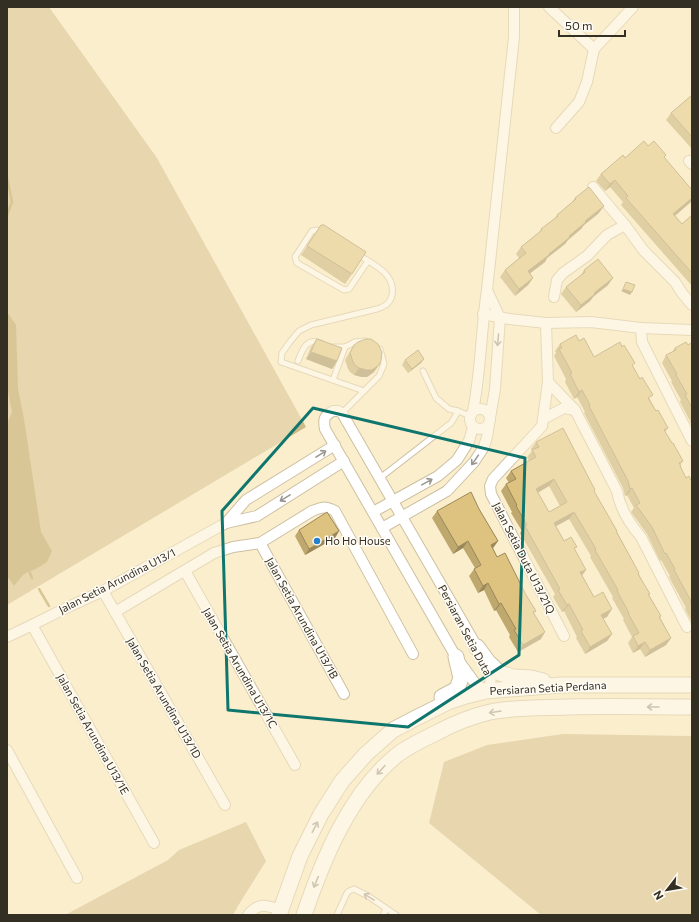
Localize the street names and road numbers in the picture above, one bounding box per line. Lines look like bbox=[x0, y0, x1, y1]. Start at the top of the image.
street label: Jalan Setia Duta U13/21Q bbox=[490, 500, 558, 616]
street label: Jalan Setia Arundina U13/1 bbox=[56, 545, 178, 617]
street label: Jalan Setia Arundina U13/1B bbox=[263, 555, 341, 681]
street label: Persiaran Setia Duta bbox=[436, 582, 495, 677]
street label: Jalan Setia Arundina U13/1C bbox=[200, 605, 280, 731]
street label: Jalan Setia Arundina U13/1D bbox=[124, 635, 204, 761]
street label: Jalan Setia Arundina U13/1E bbox=[54, 671, 132, 797]
street label: Persiaran Setia Perdana bbox=[489, 678, 607, 697]

